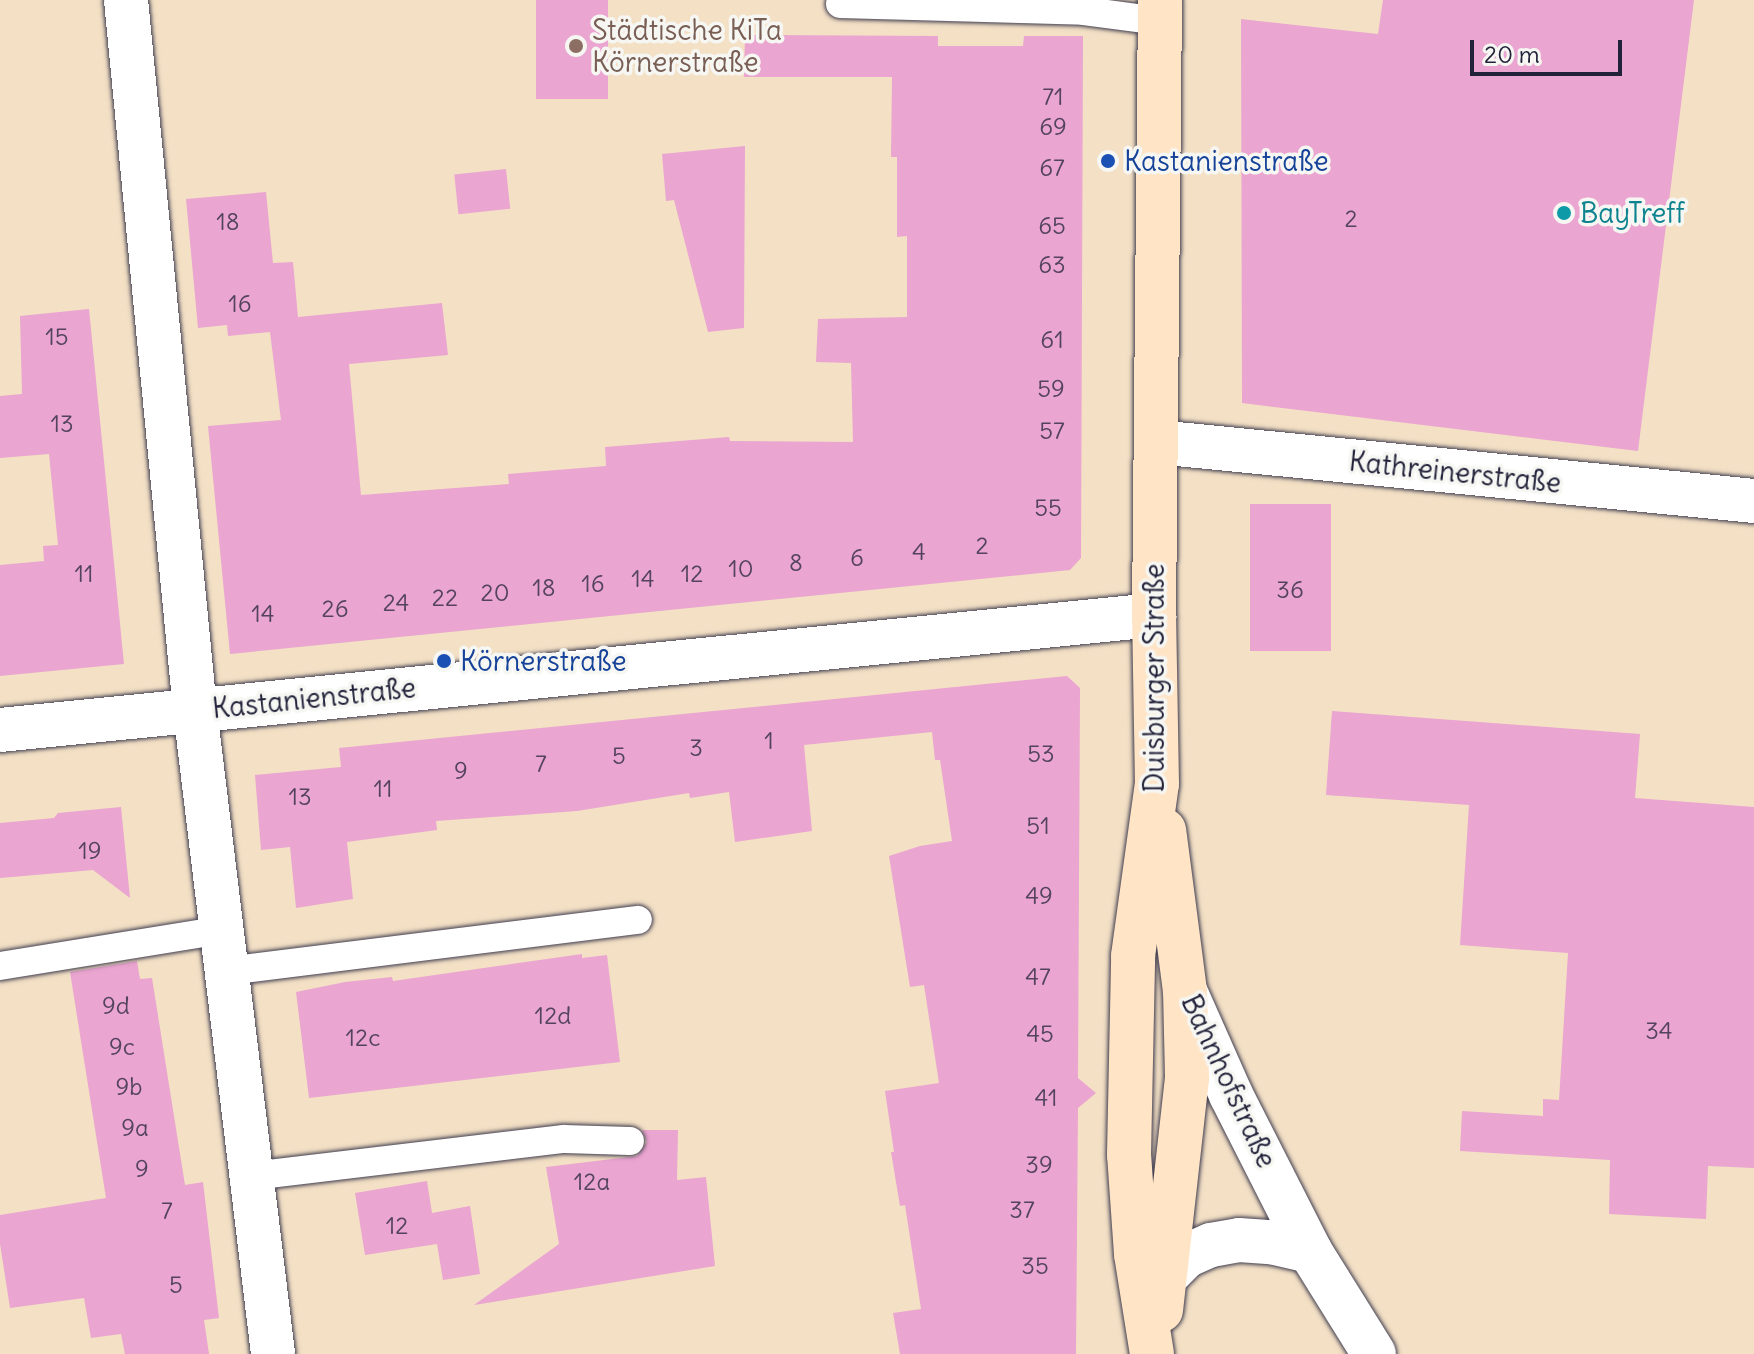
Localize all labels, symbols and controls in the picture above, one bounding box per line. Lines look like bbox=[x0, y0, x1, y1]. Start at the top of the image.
place label: Städtische KiTa Körnerstraße bbox=[592, 13, 782, 79]
scale bar bbox=[1474, 24, 1626, 74]
marker: Städtische KiTa Körnerstraße bbox=[567, 37, 585, 55]
text: 20 m bbox=[1484, 39, 1540, 69]
house number: 71 bbox=[1042, 83, 1064, 111]
house number: 69 bbox=[1039, 113, 1067, 141]
place label: Kastanienstraße bbox=[1124, 144, 1329, 178]
marker: Kastanienstraße bbox=[1099, 152, 1117, 170]
house number: 67 bbox=[1039, 154, 1065, 182]
place label: BayTreff bbox=[1580, 196, 1685, 230]
marker: BayTreff bbox=[1555, 204, 1573, 222]
house number: 2 bbox=[1344, 205, 1358, 233]
house number: 18 bbox=[216, 208, 240, 236]
house number: 65 bbox=[1038, 212, 1066, 240]
house number: 63 bbox=[1038, 251, 1066, 279]
house number: 16 bbox=[228, 290, 252, 318]
house number: 15 bbox=[45, 323, 69, 351]
house number: 61 bbox=[1040, 326, 1064, 354]
house number: 59 bbox=[1037, 375, 1065, 403]
house number: 13 bbox=[50, 410, 74, 438]
house number: 57 bbox=[1039, 417, 1065, 445]
street label: Kathreinerstraße bbox=[1347, 444, 1563, 500]
house number: 55 bbox=[1034, 494, 1062, 522]
house number: 2 bbox=[975, 532, 989, 560]
house number: 4 bbox=[912, 538, 926, 566]
house number: 6 bbox=[850, 544, 864, 572]
house number: 8 bbox=[789, 549, 803, 577]
house number: 10 bbox=[728, 555, 754, 583]
house number: 11 bbox=[74, 560, 94, 588]
house number: 12 bbox=[681, 560, 703, 588]
street label: Duisburger Straße bbox=[1137, 564, 1171, 792]
house number: 14 bbox=[631, 565, 655, 593]
house number: 16 bbox=[581, 570, 605, 598]
house number: 18 bbox=[532, 574, 556, 602]
house number: 36 bbox=[1276, 576, 1304, 604]
house number: 20 bbox=[481, 579, 509, 607]
house number: 22 bbox=[432, 584, 458, 612]
house number: 24 bbox=[383, 589, 409, 617]
house number: 26 bbox=[322, 595, 348, 623]
house number: 14 bbox=[251, 600, 275, 628]
place label: Körnerstraße bbox=[460, 644, 626, 678]
marker: Körnerstraße bbox=[435, 652, 453, 670]
street label: Kastanienstraße bbox=[210, 671, 418, 725]
house number: 1 bbox=[764, 727, 774, 755]
house number: 3 bbox=[689, 734, 703, 762]
house number: 53 bbox=[1027, 740, 1055, 768]
house number: 5 bbox=[612, 742, 626, 770]
house number: 7 bbox=[535, 750, 547, 778]
house number: 9 bbox=[454, 757, 468, 785]
house number: 11 bbox=[373, 775, 393, 803]
house number: 13 bbox=[288, 783, 312, 811]
house number: 51 bbox=[1026, 812, 1050, 840]
house number: 19 bbox=[78, 837, 102, 865]
house number: 49 bbox=[1025, 882, 1053, 910]
house number: 47 bbox=[1025, 963, 1051, 991]
street label: Bahnhofstraße bbox=[1174, 989, 1284, 1173]
house number: 9d bbox=[102, 992, 130, 1020]
house number: 12d bbox=[535, 1002, 571, 1030]
house number: 34 bbox=[1645, 1017, 1673, 1045]
house number: 45 bbox=[1026, 1020, 1054, 1048]
house number: 12c bbox=[346, 1024, 380, 1052]
house number: 9c bbox=[109, 1033, 135, 1061]
house number: 9b bbox=[115, 1073, 143, 1101]
house number: 41 bbox=[1034, 1084, 1058, 1112]
house number: 9a bbox=[121, 1114, 149, 1142]
house number: 39 bbox=[1025, 1151, 1053, 1179]
house number: 9 bbox=[135, 1155, 149, 1183]
house number: 12a bbox=[574, 1168, 610, 1196]
house number: 37 bbox=[1009, 1196, 1035, 1224]
house number: 7 bbox=[161, 1197, 173, 1225]
house number: 12 bbox=[386, 1212, 408, 1240]
house number: 35 bbox=[1021, 1252, 1049, 1280]
house number: 5 bbox=[169, 1271, 183, 1299]

